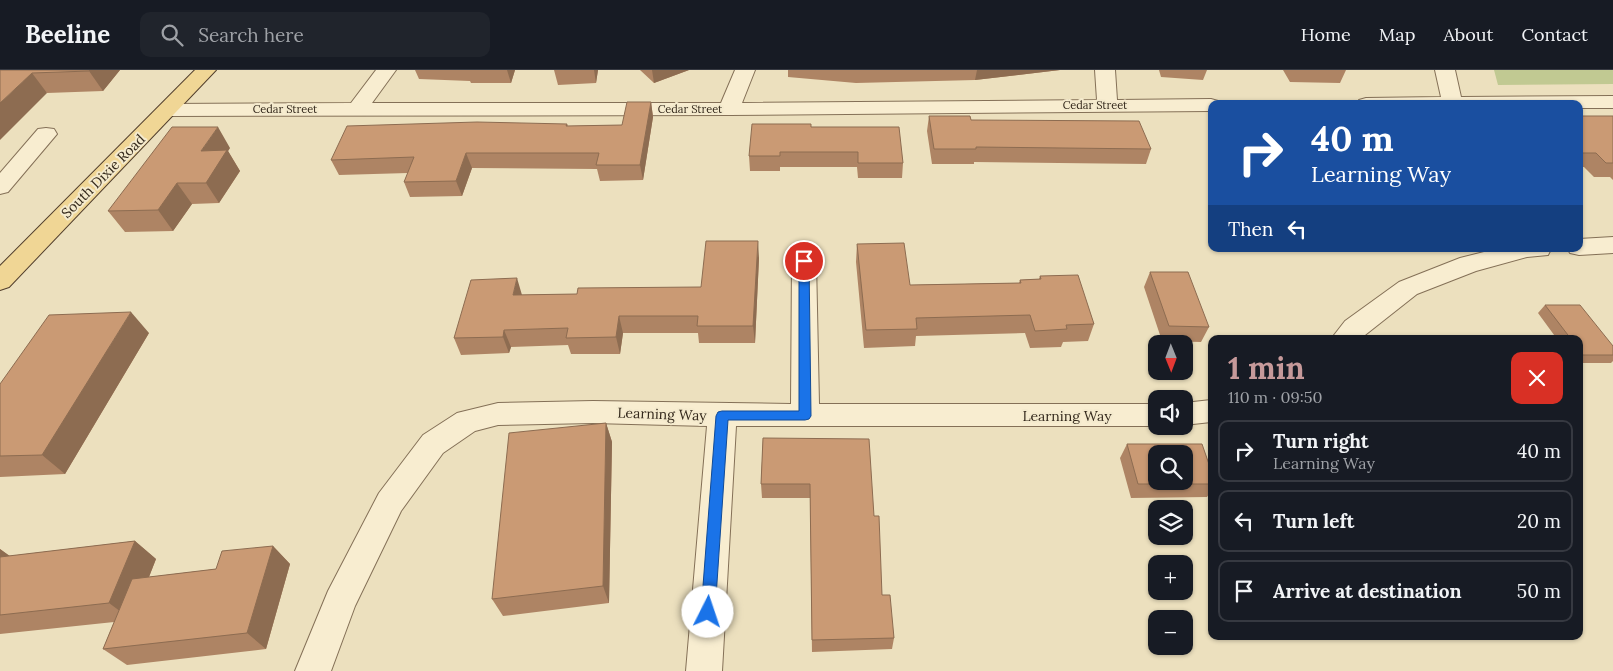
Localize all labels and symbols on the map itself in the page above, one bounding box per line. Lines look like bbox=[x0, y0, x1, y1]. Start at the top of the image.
street label: Cedar Street bbox=[1063, 98, 1128, 112]
street label: Cedar Street bbox=[253, 102, 318, 116]
street label: Cedar Street bbox=[658, 102, 723, 116]
street label: South Dixie Road bbox=[57, 130, 149, 222]
pin bbox=[783, 240, 825, 282]
north arrow bbox=[1148, 335, 1192, 380]
street label: Learning Way bbox=[617, 403, 707, 425]
street label: Learning Way bbox=[1022, 407, 1112, 425]
position arrow bbox=[681, 585, 733, 637]

